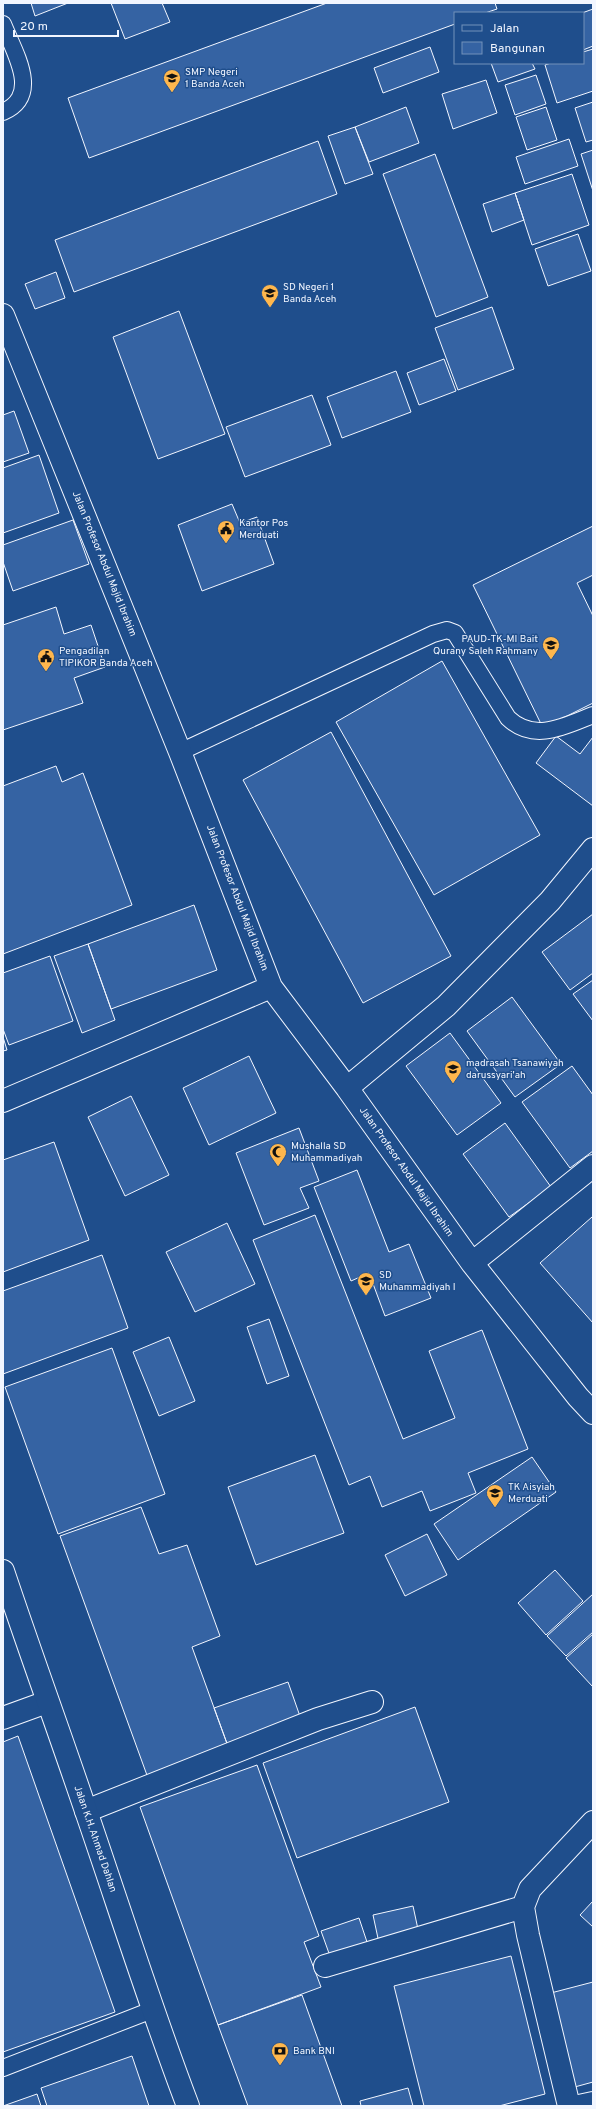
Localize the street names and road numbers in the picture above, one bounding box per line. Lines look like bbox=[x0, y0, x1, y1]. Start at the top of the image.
street label: Jalan Profesor Abdul Majid Ibrahim bbox=[69, 489, 139, 639]
street label: Jalan Profesor Abdul Majid Ibrahim bbox=[203, 823, 271, 973]
street label: Jalan Profesor Abdul Majid Ibrahim bbox=[356, 1105, 456, 1239]
street label: Jalan K.H. Ahmad Dahlan bbox=[71, 1784, 119, 1894]

